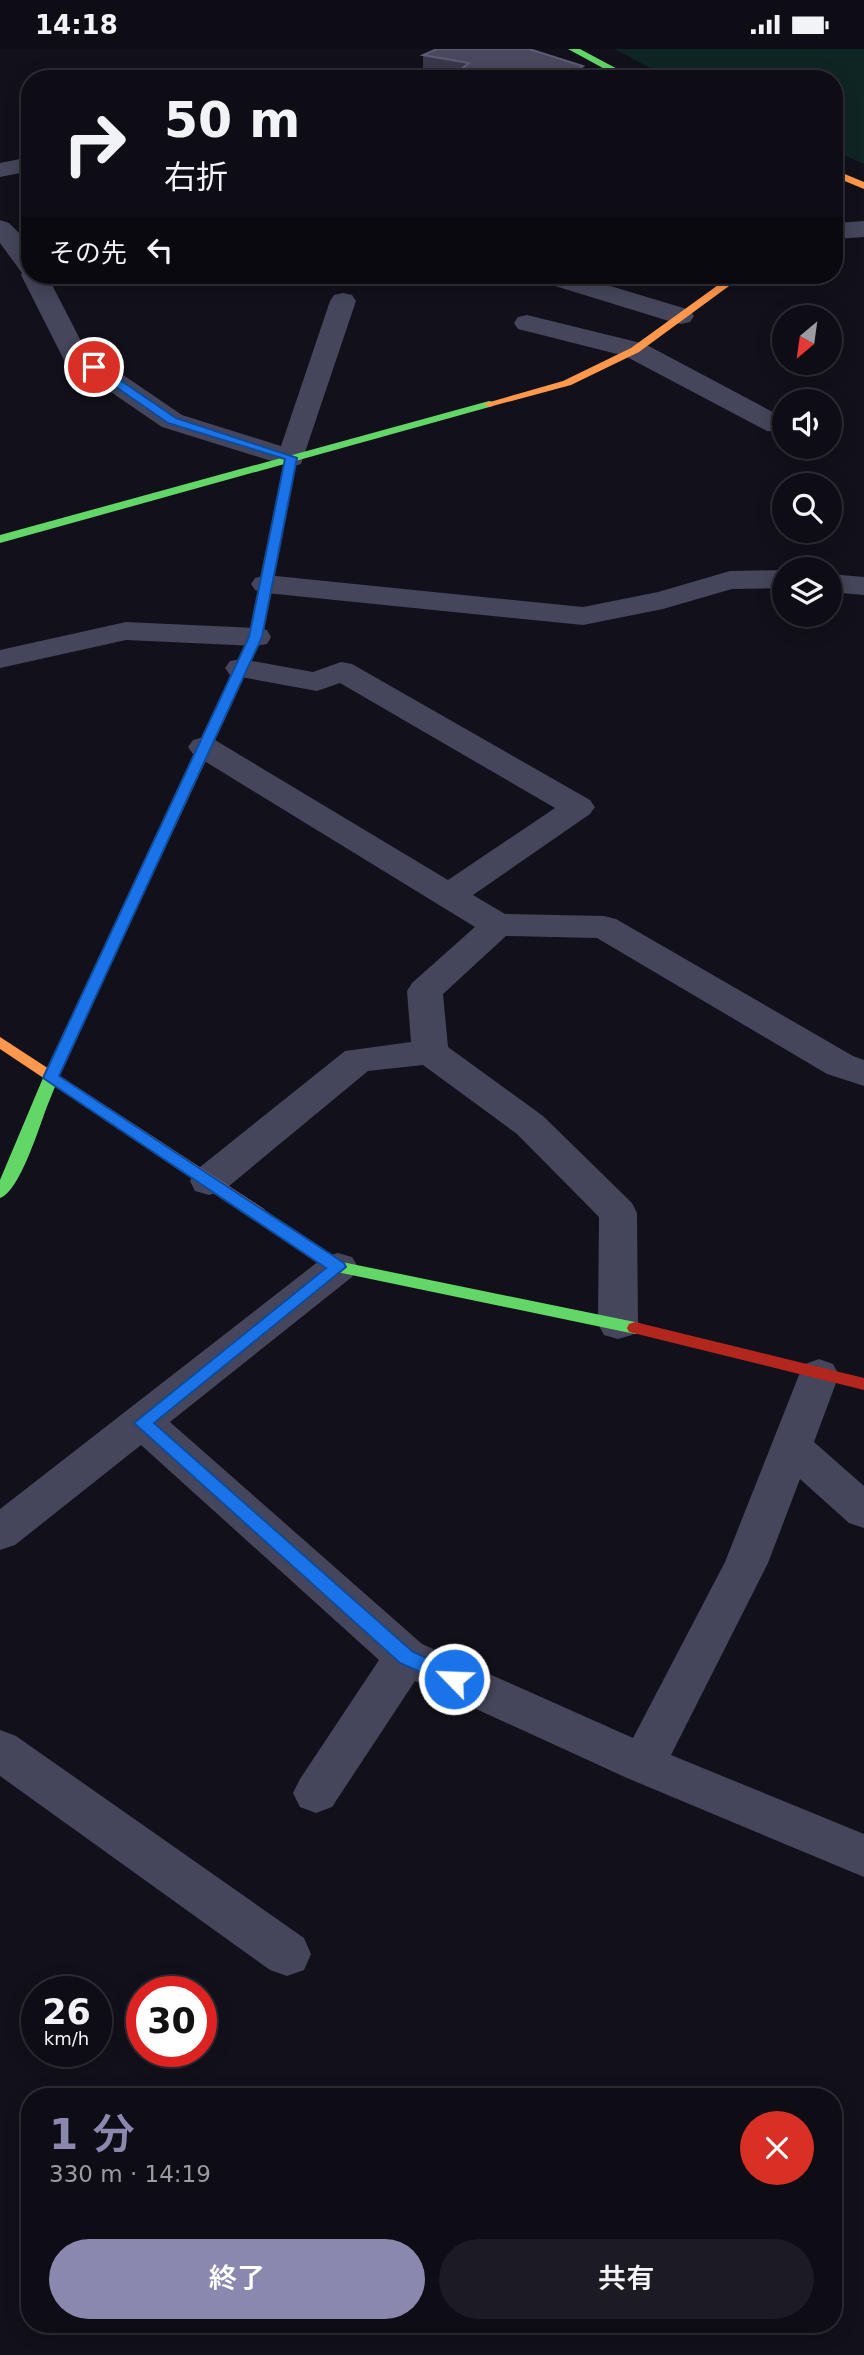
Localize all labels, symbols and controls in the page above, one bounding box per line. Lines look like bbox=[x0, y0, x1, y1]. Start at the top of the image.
text: 14:18 bbox=[35, 10, 118, 40]
text: 50 m bbox=[164, 92, 300, 149]
icon: right bbox=[49, 98, 140, 189]
text: 右折 bbox=[164, 158, 228, 196]
icon: left bbox=[141, 231, 179, 269]
text: その先 bbox=[49, 238, 127, 268]
north arrow bbox=[772, 305, 842, 375]
map controls bbox=[772, 305, 842, 627]
pin bbox=[64, 337, 124, 397]
icon: arrive bbox=[75, 348, 113, 386]
button: sound bbox=[772, 389, 842, 459]
button: search bbox=[772, 473, 842, 543]
button: layers bbox=[772, 557, 842, 627]
position arrow bbox=[417, 1642, 491, 1716]
speed limit sign: 30 bbox=[126, 1976, 217, 2067]
text: 26 bbox=[42, 1992, 91, 2032]
text: km/h bbox=[44, 2028, 89, 2049]
text: 1 分 bbox=[49, 2110, 135, 2159]
button: close bbox=[740, 2111, 814, 2185]
text: 330 m · 14:19 bbox=[49, 2161, 211, 2187]
button: 終了 bbox=[49, 2239, 425, 2319]
button: 共有 bbox=[439, 2239, 814, 2319]

